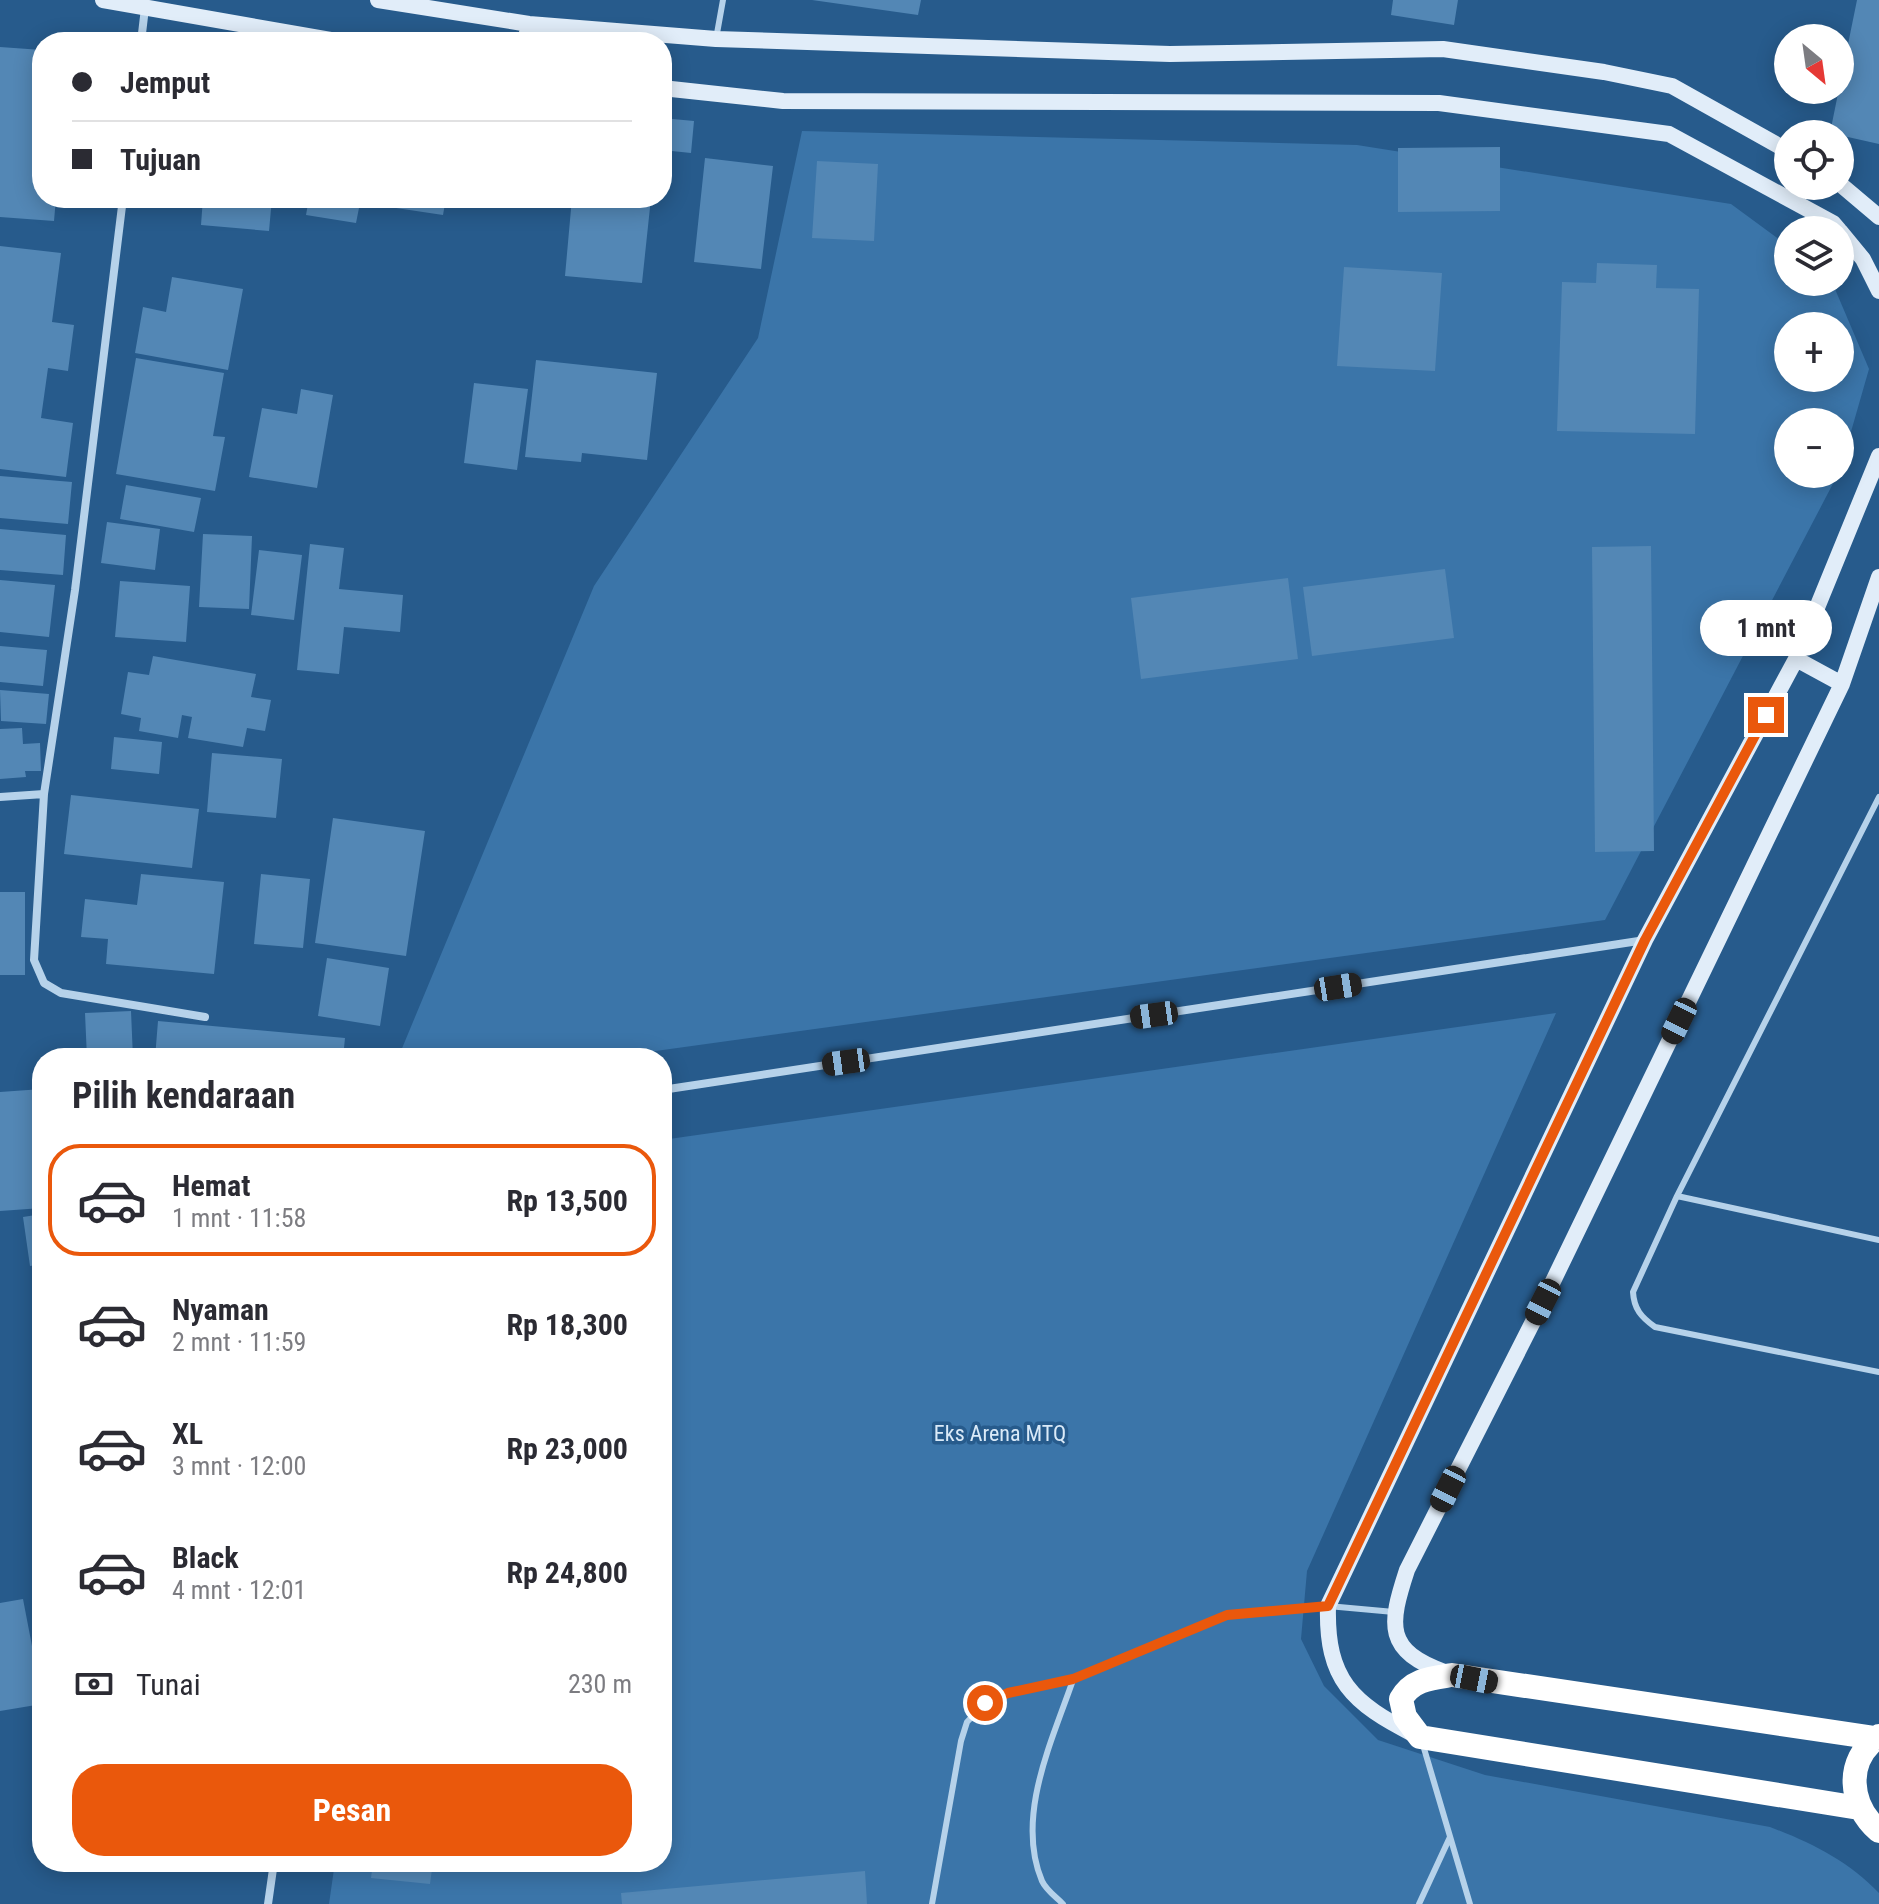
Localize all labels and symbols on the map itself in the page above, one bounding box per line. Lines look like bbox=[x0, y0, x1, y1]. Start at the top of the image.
north arrow bbox=[1774, 24, 1854, 104]
callout: 1 mnt bbox=[1700, 599, 1832, 655]
route end bbox=[1748, 697, 1784, 733]
car bbox=[1312, 971, 1364, 1003]
car bbox=[1658, 994, 1700, 1048]
car bbox=[1129, 1000, 1179, 1030]
car bbox=[821, 1047, 871, 1077]
car bbox=[1521, 1275, 1565, 1329]
park label: Eks Arena MTQ bbox=[934, 1421, 1066, 1446]
car bbox=[1426, 1462, 1470, 1516]
car bbox=[1448, 1663, 1500, 1695]
route start bbox=[967, 1685, 1003, 1721]

